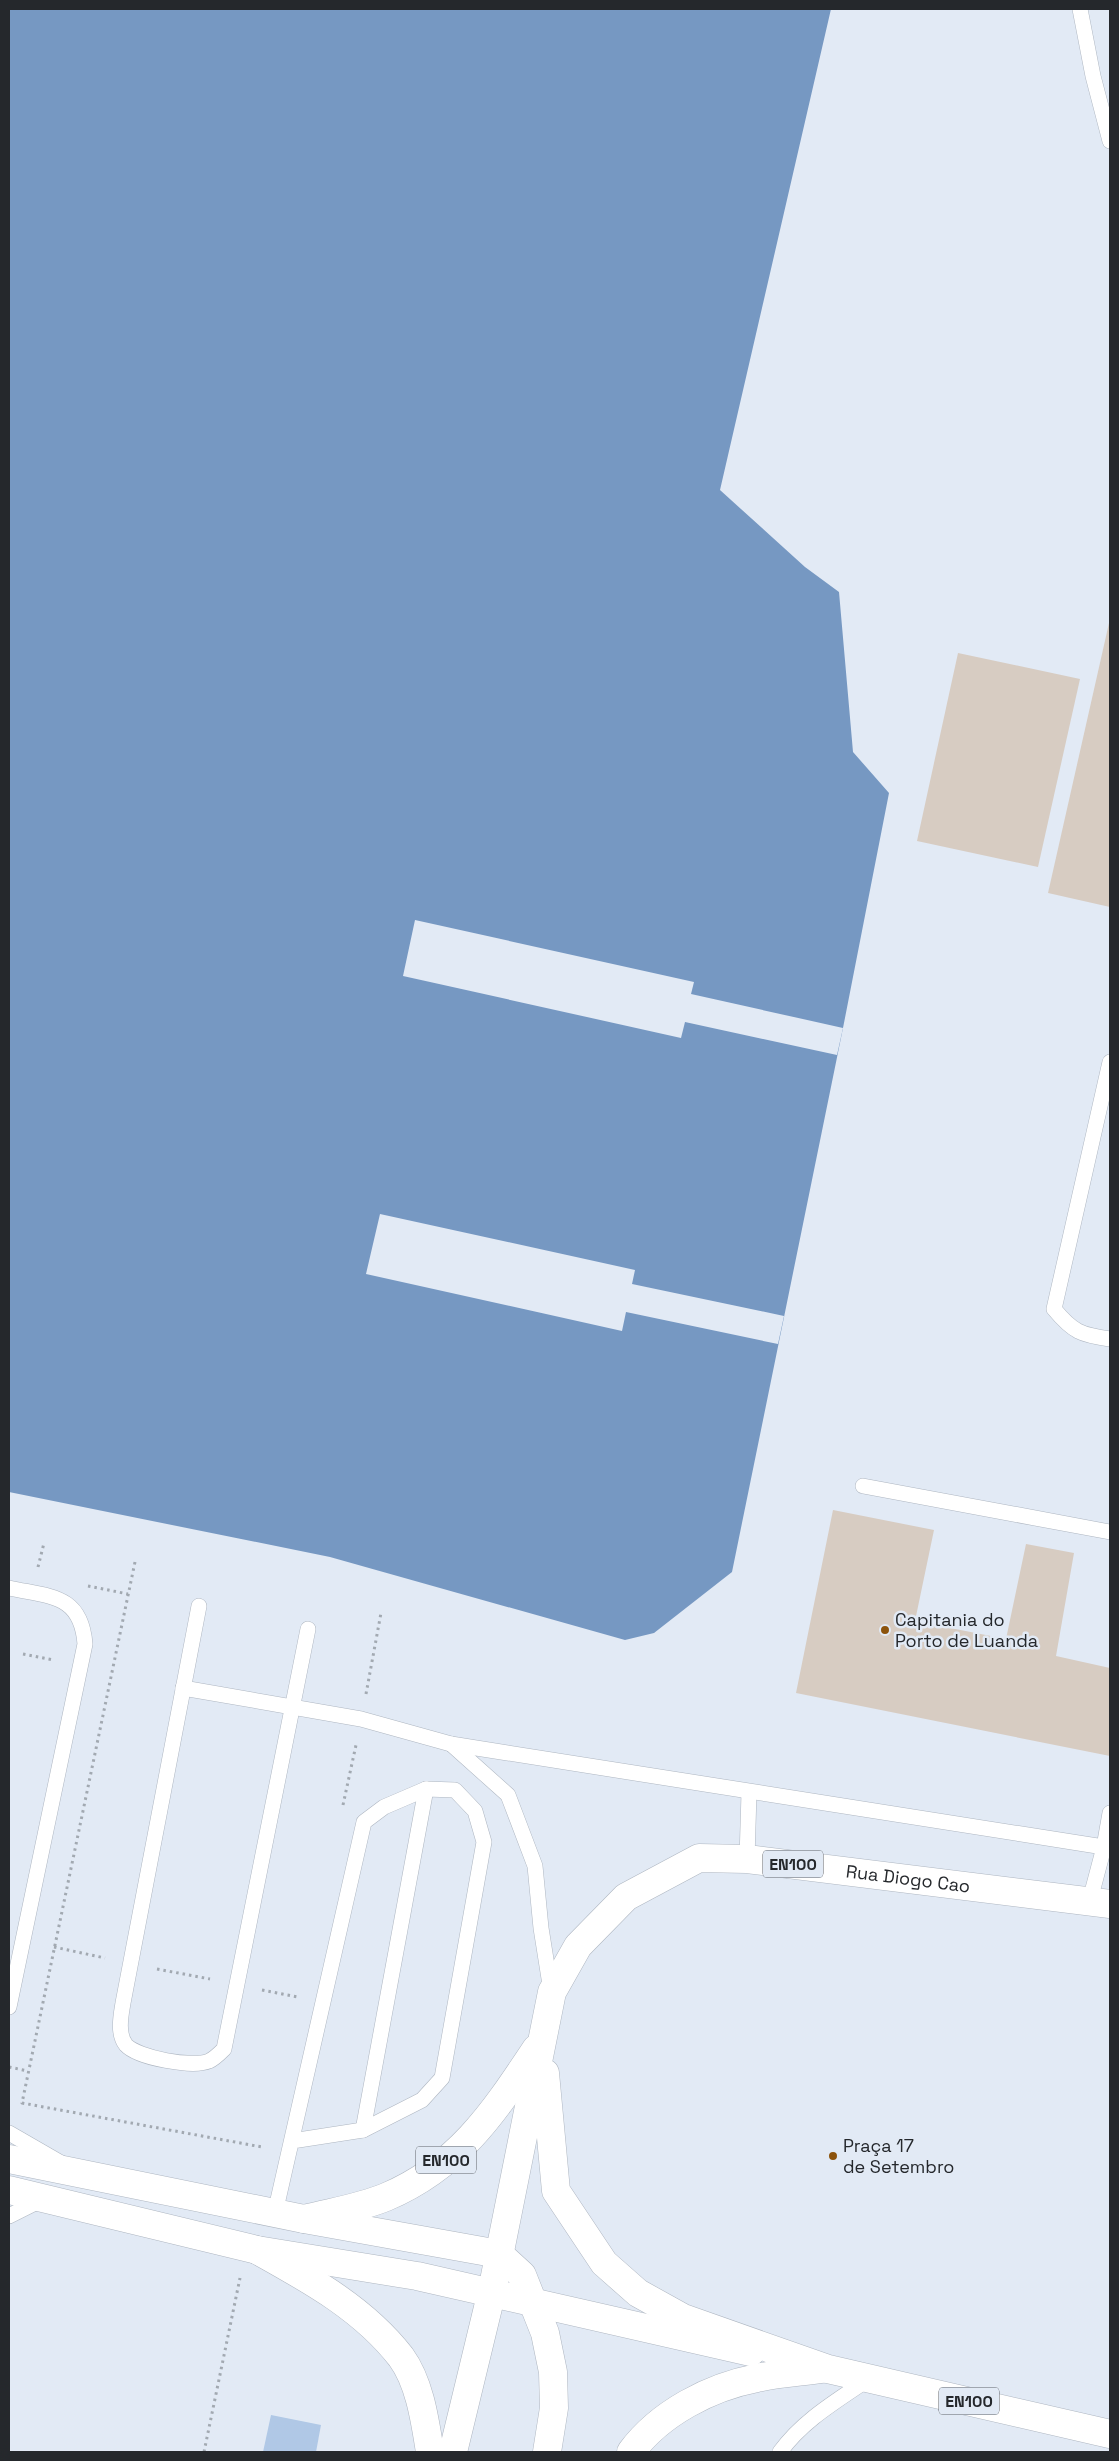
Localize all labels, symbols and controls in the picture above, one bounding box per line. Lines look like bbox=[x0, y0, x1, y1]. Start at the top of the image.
place label: Capitania do Porto de Luanda bbox=[895, 1608, 1038, 1652]
marker: Capitania do Porto de Luanda bbox=[879, 1624, 891, 1636]
road number: EN100 bbox=[763, 1850, 823, 1878]
street label: Rua Diogo Cao bbox=[845, 1859, 971, 1898]
place label: Praça 17 de Setembro bbox=[843, 2134, 954, 2178]
road number: EN100 bbox=[416, 2146, 476, 2174]
marker: Praça 17 de Setembro bbox=[827, 2150, 839, 2162]
road number: EN100 bbox=[939, 2388, 999, 2414]

